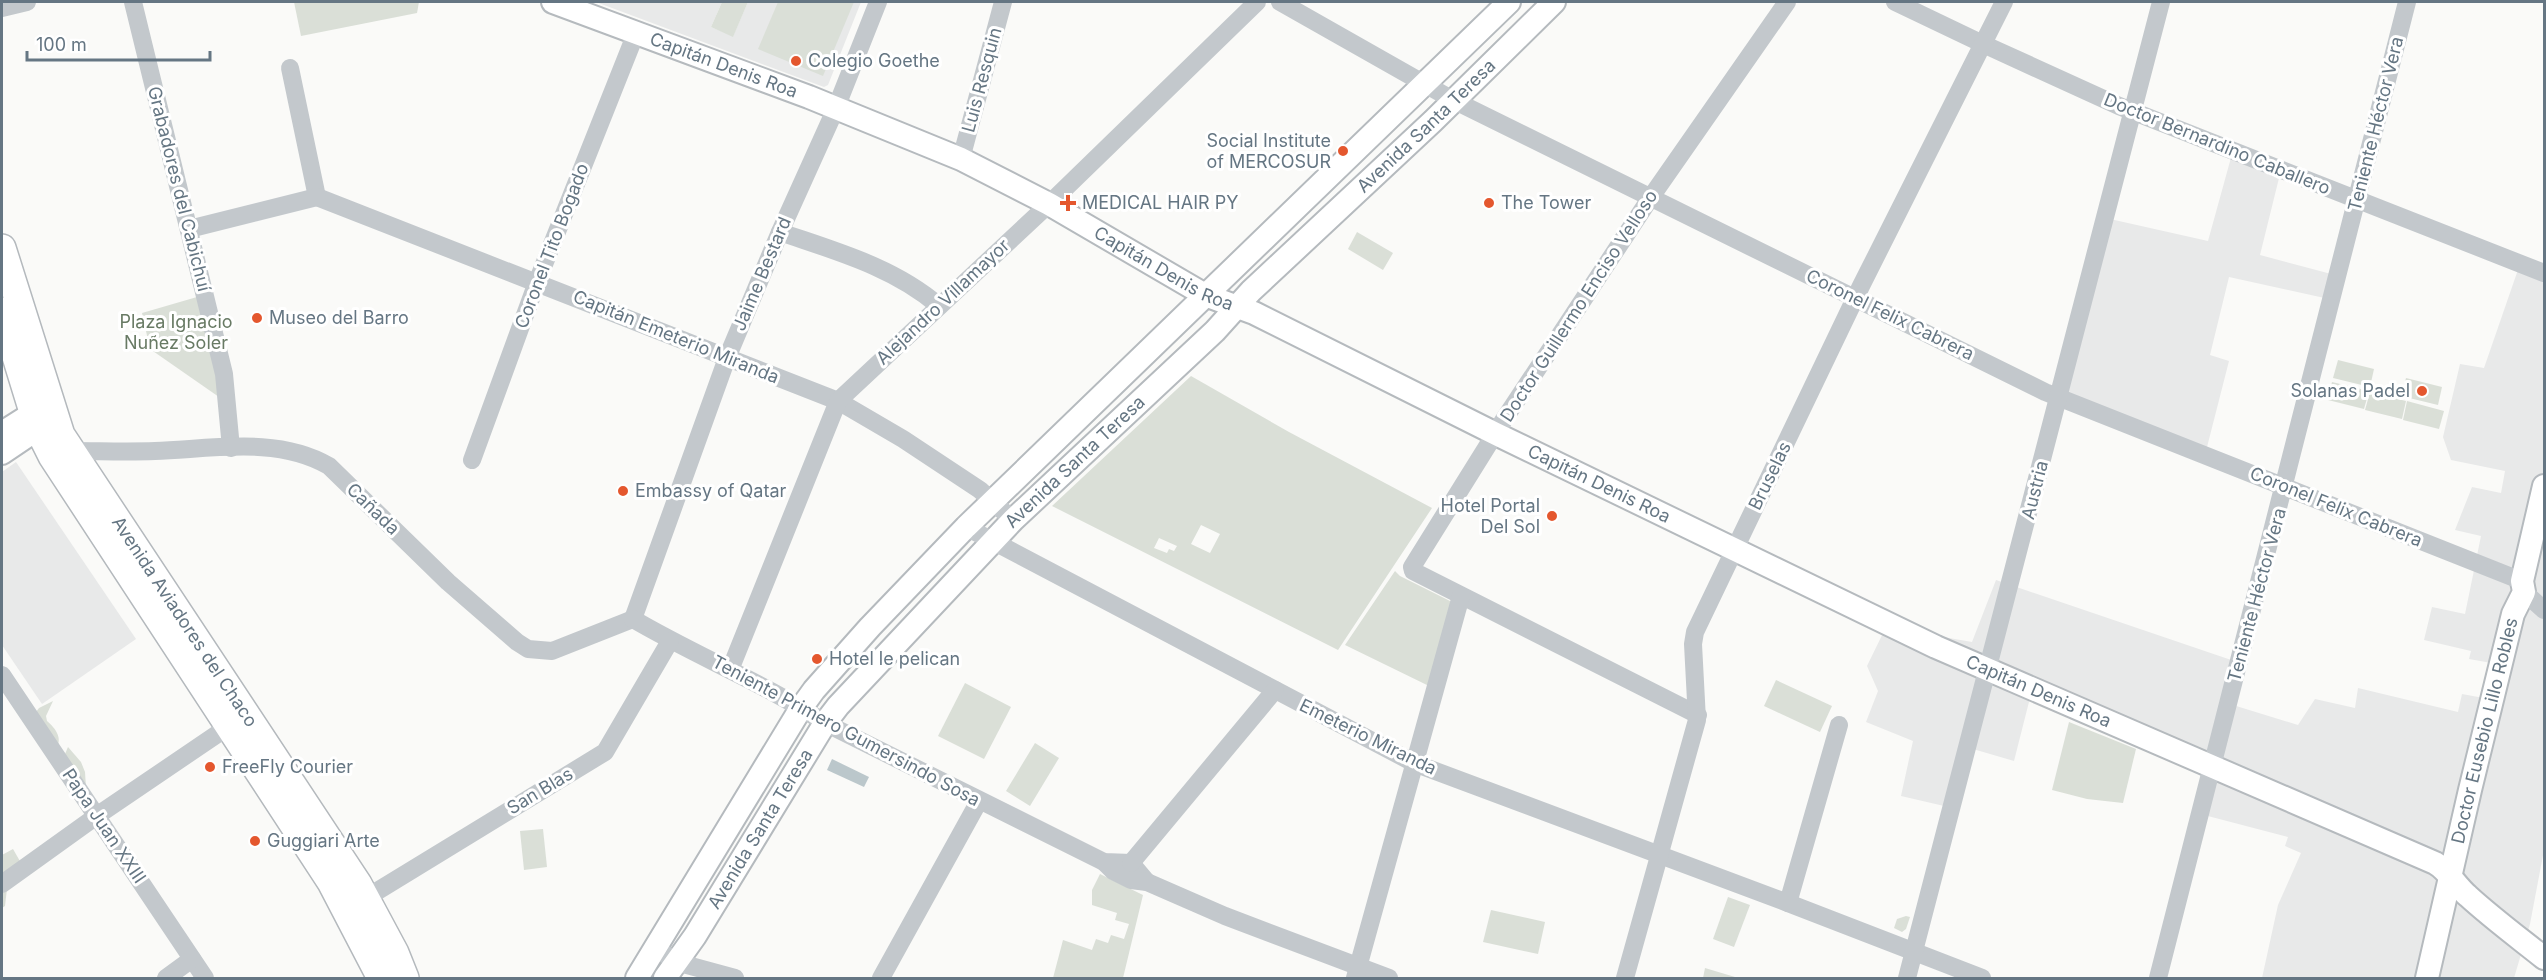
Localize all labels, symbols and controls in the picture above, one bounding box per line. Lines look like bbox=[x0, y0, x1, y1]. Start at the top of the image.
scale bar bbox=[27, 24, 210, 62]
street label: Luis Resquin bbox=[957, 25, 1006, 135]
street label: Capitán Denis Roa bbox=[647, 28, 801, 102]
text: 100 m bbox=[36, 34, 87, 55]
street label: Teniente Héctor Vera bbox=[2344, 34, 2407, 213]
place label: Colegio Goethe bbox=[808, 50, 940, 71]
marker: Colegio Goethe bbox=[789, 54, 803, 68]
street label: Avenida Santa Teresa bbox=[1352, 55, 1499, 197]
street label: Grabadores del Cabichuí bbox=[144, 84, 215, 294]
street label: Doctor Bernardino Caballero bbox=[2101, 88, 2333, 199]
place label: Social Institute of MERCOSUR bbox=[1206, 130, 1331, 172]
marker: Social Institute of MERCOSUR bbox=[1336, 144, 1350, 158]
street label: Coronel Tito Bogado bbox=[510, 160, 593, 331]
street label: Doctor Guillermo Enciso Velloso bbox=[1496, 186, 1661, 426]
place label: MEDICAL HAIR PY bbox=[1082, 192, 1238, 213]
place label: The Tower bbox=[1501, 192, 1591, 213]
marker: MEDICAL HAIR PY bbox=[1059, 194, 1077, 212]
marker: The Tower bbox=[1482, 196, 1496, 210]
street label: Jaime Bestard bbox=[728, 214, 795, 334]
street label: Capitán Denis Roa bbox=[1091, 222, 1236, 314]
street label: Alejandro Villamayor bbox=[872, 234, 1014, 369]
street label: Coronel Felix Cabrera bbox=[1803, 265, 1977, 364]
street label: Capitán Emeterio Miranda bbox=[570, 286, 782, 388]
place label: Museo del Barro bbox=[269, 307, 409, 328]
park label: Plaza Ignacio Nuñez Soler bbox=[119, 311, 233, 353]
marker: Museo del Barro bbox=[250, 311, 264, 325]
place label: Solanas Padel bbox=[2290, 380, 2410, 401]
marker: Solanas Padel bbox=[2415, 384, 2429, 398]
street label: Avenida Santa Teresa bbox=[1000, 391, 1149, 532]
street label: Bruselas bbox=[1744, 438, 1795, 513]
street label: Capitán Denis Roa bbox=[1525, 440, 1674, 527]
street label: Austria bbox=[2017, 458, 2052, 522]
street label: Coronel Felix Cabrera bbox=[2247, 462, 2425, 551]
street label: Cañada bbox=[343, 478, 404, 539]
place label: Embassy of Qatar bbox=[635, 480, 787, 501]
marker: Embassy of Qatar bbox=[616, 484, 630, 498]
place label: Hotel Portal Del Sol bbox=[1441, 495, 1540, 537]
street label: Teniente Héctor Vera bbox=[2223, 505, 2290, 684]
marker: Hotel Portal Del Sol bbox=[1545, 509, 1559, 523]
street label: Avenida Aviadores del Chaco bbox=[108, 512, 262, 731]
street label: Doctor Eusebio Lillo Robles bbox=[2447, 615, 2522, 846]
place label: Hotel le pelican bbox=[829, 648, 960, 669]
street label: Capitán Denis Roa bbox=[1963, 650, 2114, 732]
street label: Teniente Primero Gumersindo Sosa bbox=[709, 651, 984, 810]
marker: Hotel le pelican bbox=[810, 652, 824, 666]
street label: Emeterio Miranda bbox=[1296, 694, 1440, 779]
street label: Avenida Santa Teresa bbox=[703, 745, 817, 912]
place label: FreeFly Courier bbox=[222, 756, 353, 777]
marker: FreeFly Courier bbox=[203, 760, 217, 774]
street label: San Blas bbox=[503, 763, 576, 818]
street label: Papa Juan XXIII bbox=[58, 764, 151, 887]
place label: Guggiari Arte bbox=[267, 830, 380, 851]
marker: Guggiari Arte bbox=[248, 834, 262, 848]

